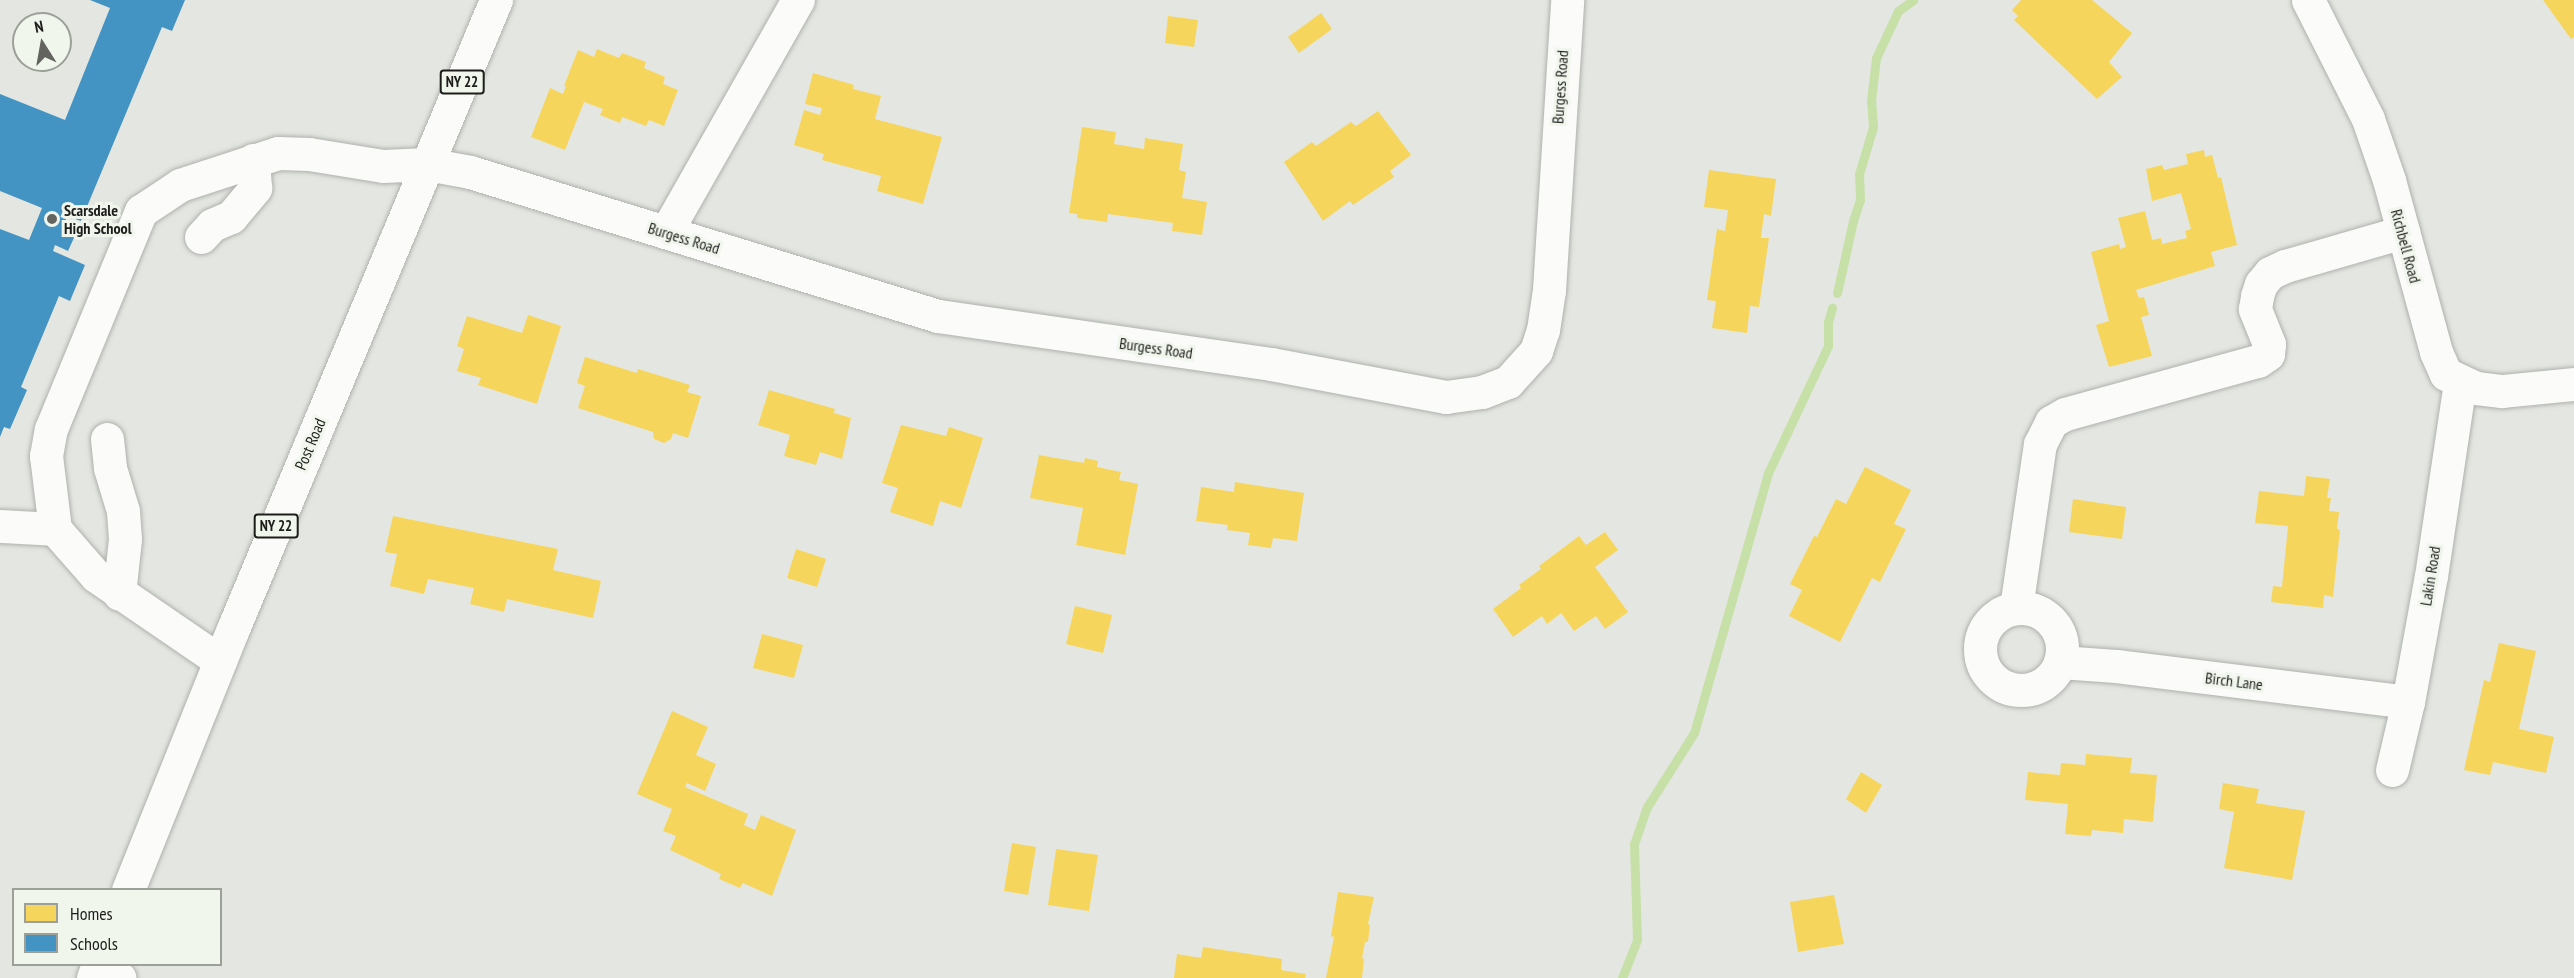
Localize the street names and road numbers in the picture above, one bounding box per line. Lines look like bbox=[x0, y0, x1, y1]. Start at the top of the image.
street label: Burgess Road bbox=[1548, 49, 1572, 125]
road number: NY 22 bbox=[440, 70, 484, 94]
street label: Richbell Road bbox=[2387, 207, 2425, 285]
street label: Burgess Road bbox=[646, 218, 722, 258]
street label: Burgess Road bbox=[1118, 333, 1194, 363]
street label: Post Road bbox=[291, 415, 329, 473]
road number: NY 22 bbox=[254, 514, 298, 538]
street label: Lakin Road bbox=[2416, 545, 2444, 607]
street label: Birch Lane bbox=[2204, 668, 2264, 694]

